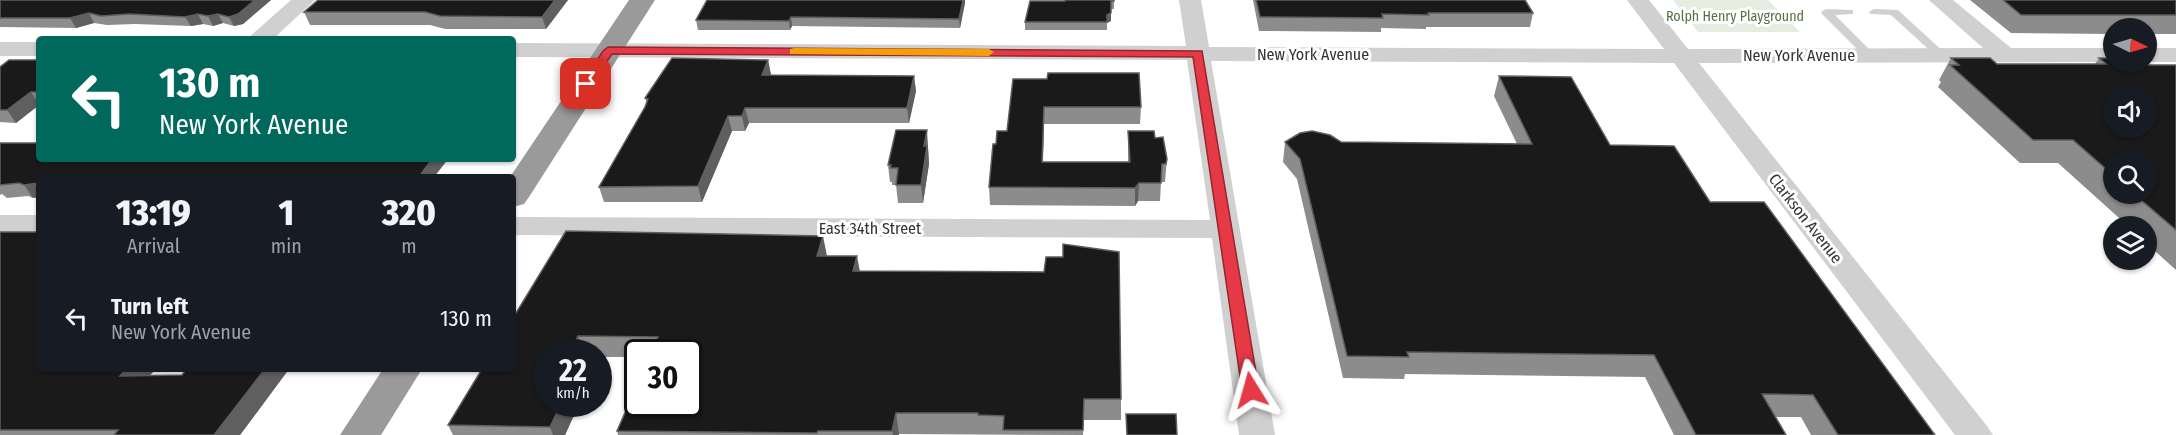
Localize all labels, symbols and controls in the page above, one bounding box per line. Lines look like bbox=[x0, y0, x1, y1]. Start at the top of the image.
park label: Rolph Henry Playground bbox=[1666, 8, 1804, 25]
north arrow bbox=[2103, 18, 2157, 72]
map controls bbox=[2103, 18, 2157, 270]
street label: New York Avenue bbox=[1257, 45, 1369, 64]
street label: New York Avenue bbox=[1743, 46, 1855, 65]
text: 130 m bbox=[159, 58, 260, 108]
pin bbox=[560, 58, 611, 109]
icon: left bbox=[60, 60, 138, 138]
icon: arrive bbox=[569, 67, 602, 100]
button: sound bbox=[2103, 84, 2157, 138]
text: New York Avenue bbox=[159, 109, 348, 141]
button: search bbox=[2103, 150, 2157, 204]
street label: Clarkson Avenue bbox=[1765, 170, 1847, 267]
text: 13:19 bbox=[116, 191, 191, 235]
text: 1 bbox=[279, 191, 294, 235]
text: 320 bbox=[382, 191, 436, 235]
button: layers bbox=[2103, 216, 2157, 270]
street label: East 34th Street bbox=[819, 219, 922, 238]
text: Arrival bbox=[127, 234, 180, 258]
text: min bbox=[271, 234, 302, 258]
text: m bbox=[401, 234, 417, 258]
text: Turn left bbox=[111, 293, 189, 320]
icon: left bbox=[60, 302, 93, 335]
text: 130 m bbox=[440, 305, 492, 332]
text: New York Avenue bbox=[111, 320, 251, 344]
speed limit sign: 30 bbox=[624, 339, 702, 417]
text: 22 bbox=[559, 353, 587, 389]
position arrow bbox=[1219, 358, 1283, 422]
text: km/h bbox=[556, 384, 590, 402]

